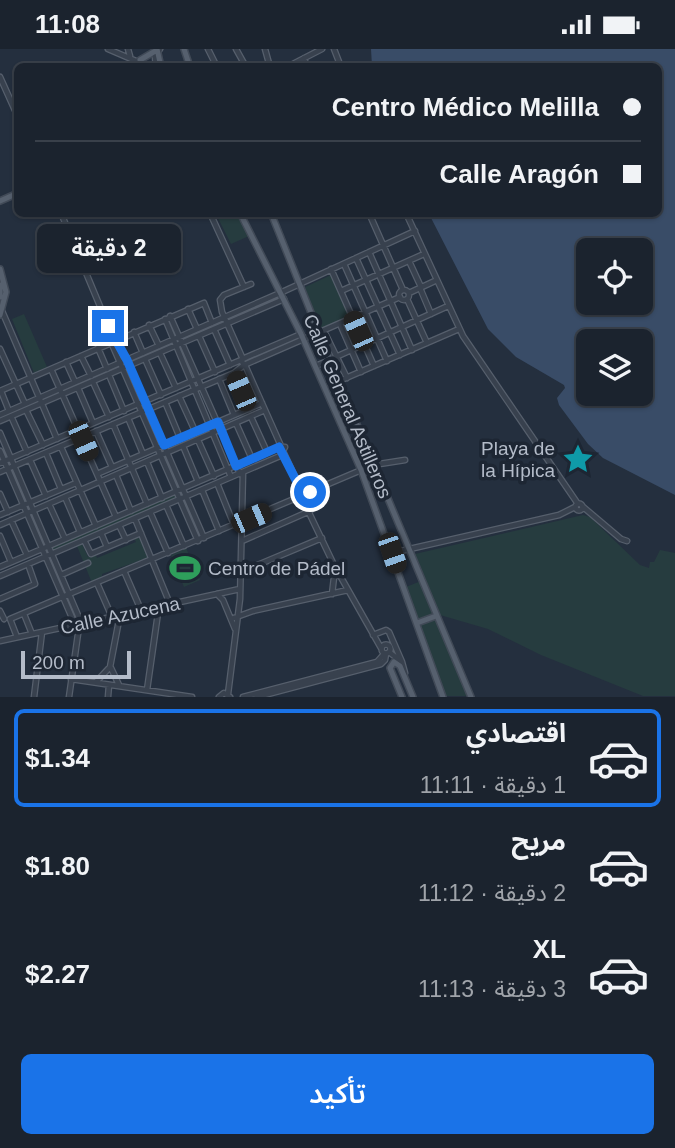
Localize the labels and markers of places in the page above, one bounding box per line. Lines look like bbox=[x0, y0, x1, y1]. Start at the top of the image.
place label: Playa de la Hípica bbox=[481, 438, 555, 481]
place icon: Playa de la Hípica bbox=[561, 442, 595, 476]
sports icon: Centro de Pádel bbox=[168, 551, 202, 585]
place label: Centro de Pádel bbox=[208, 558, 345, 579]

